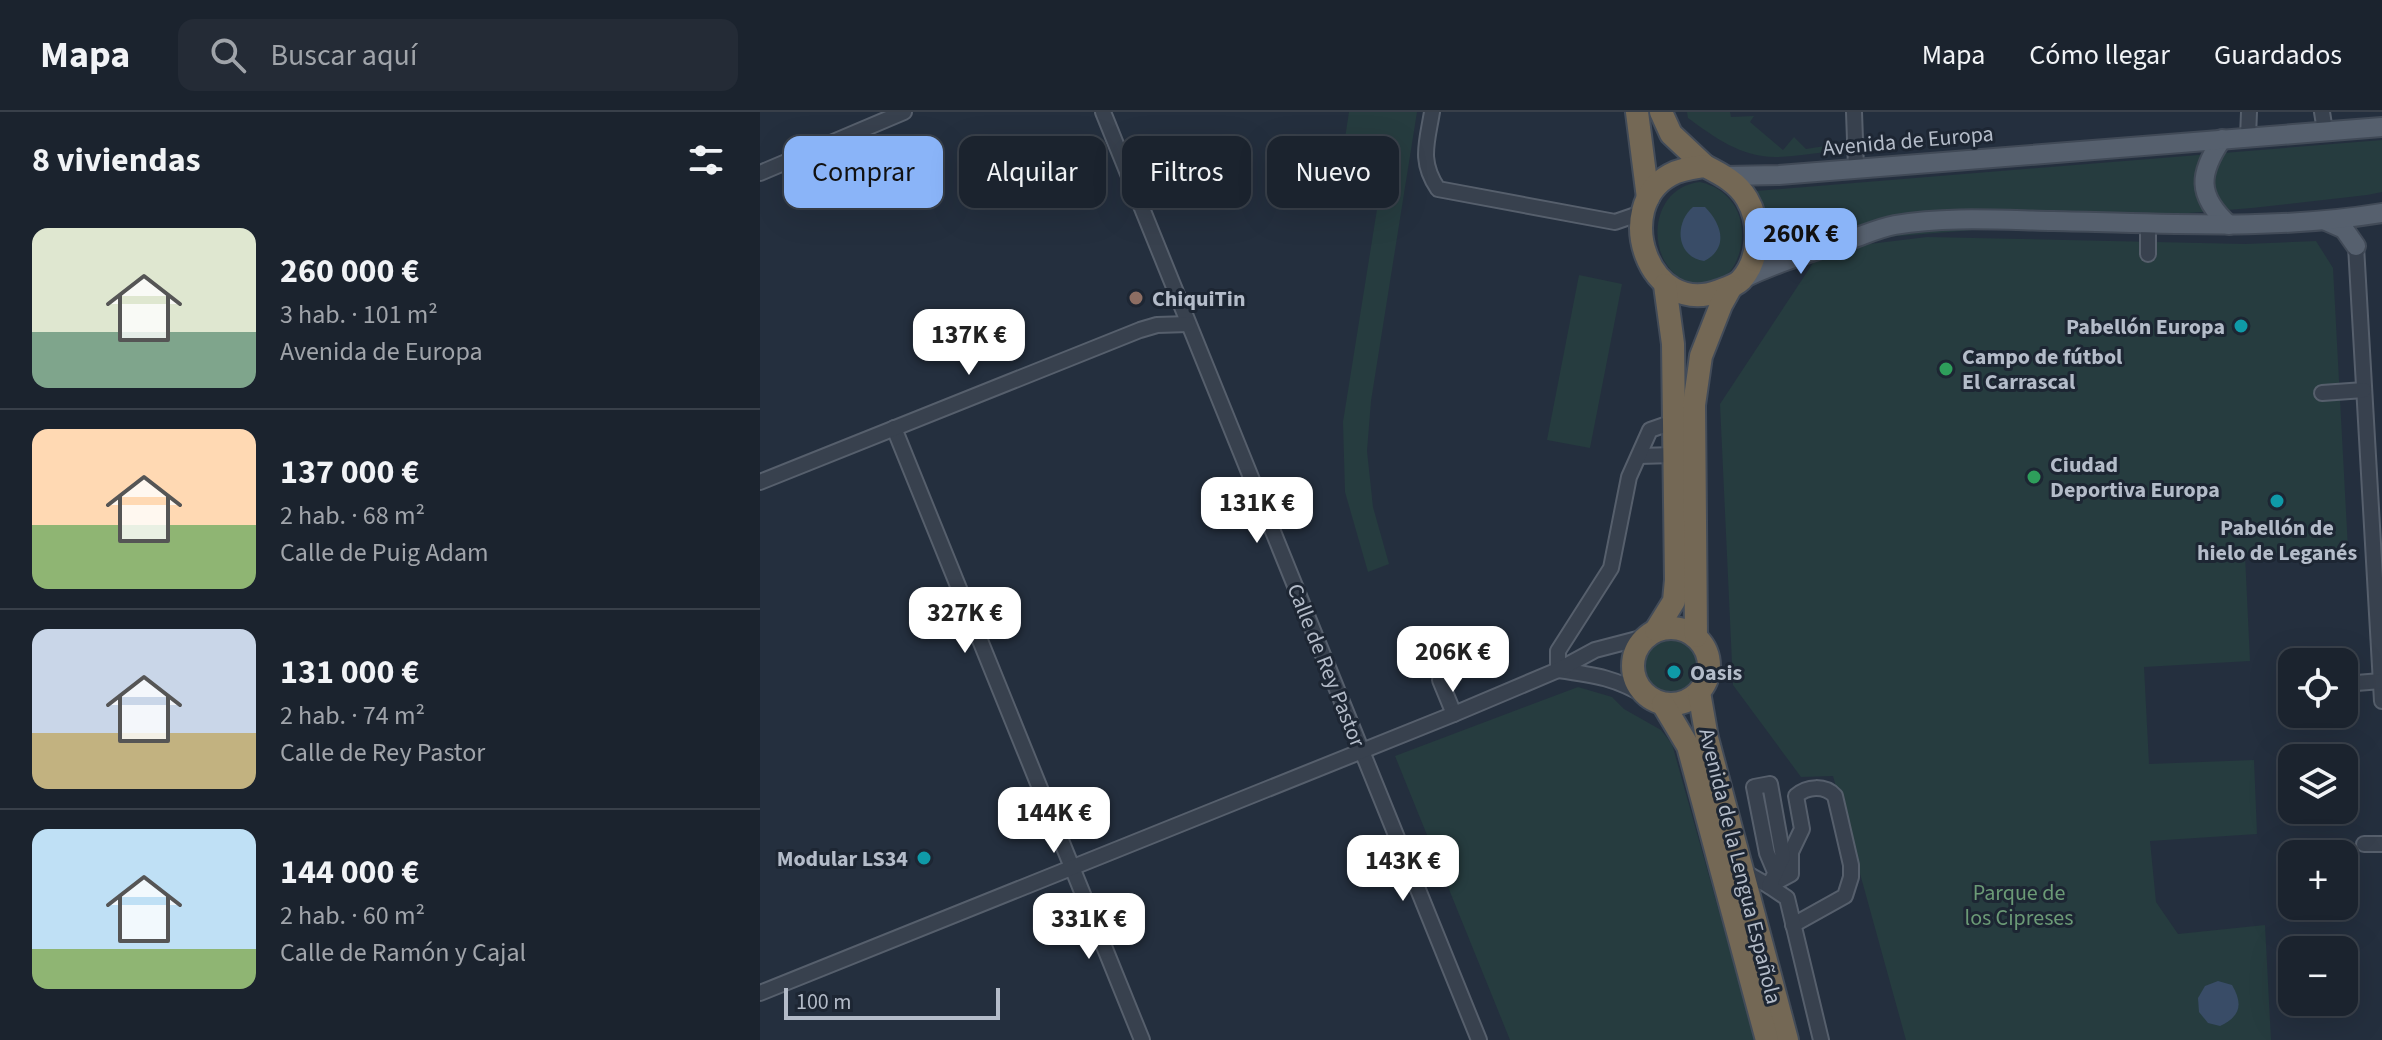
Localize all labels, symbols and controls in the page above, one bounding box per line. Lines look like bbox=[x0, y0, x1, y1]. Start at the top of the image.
search box bbox=[178, 19, 738, 91]
text: Mapa bbox=[40, 28, 130, 82]
icon: search bbox=[206, 33, 250, 77]
text: Buscar aquí bbox=[270, 34, 417, 77]
text: Mapa bbox=[1922, 35, 1985, 75]
text: Cómo llegar bbox=[2029, 35, 2170, 75]
text: Guardados bbox=[2214, 35, 2342, 75]
street label: Avenida de Europa bbox=[1821, 118, 1995, 164]
text: 8 viviendas bbox=[32, 136, 201, 185]
chip: Comprar bbox=[784, 136, 943, 208]
chip: Alquilar bbox=[959, 136, 1106, 208]
chip: Filtros bbox=[1122, 136, 1251, 208]
chip: Nuevo bbox=[1267, 136, 1399, 208]
icon: filters bbox=[684, 138, 728, 182]
pin: 260K € bbox=[1736, 208, 1866, 276]
text: 260K € bbox=[1763, 215, 1839, 252]
text: 260 000 € bbox=[280, 247, 419, 296]
icon: home bbox=[96, 260, 192, 356]
place label: ChiquiTin bbox=[1152, 283, 1246, 315]
marker: ChiquiTin bbox=[1127, 289, 1145, 307]
text: 3 hab. · 101 m² bbox=[280, 296, 438, 333]
pin: 137K € bbox=[904, 309, 1034, 377]
place label: Pabellón Europa bbox=[2066, 311, 2225, 343]
text: 137K € bbox=[931, 316, 1007, 353]
marker: Pabellón Europa bbox=[2232, 317, 2250, 335]
text: Avenida de Europa bbox=[280, 333, 483, 370]
place label: Campo de fútbol El Carrascal bbox=[1962, 341, 2123, 398]
marker: Campo de fútbol El Carrascal bbox=[1937, 360, 1955, 378]
text: 137 000 € bbox=[280, 448, 419, 497]
place label: Ciudad Deportiva Europa bbox=[2050, 449, 2220, 506]
icon: home bbox=[96, 461, 192, 557]
marker: Ciudad Deportiva Europa bbox=[2025, 468, 2043, 486]
pin: 131K € bbox=[1192, 477, 1322, 545]
text: 131K € bbox=[1219, 484, 1295, 521]
marker: Pabellón de hielo de Leganés bbox=[2268, 492, 2286, 510]
text: 2 hab. · 68 m² bbox=[280, 497, 425, 534]
place label: Pabellón de hielo de Leganés bbox=[2197, 512, 2357, 569]
text: Calle de Puig Adam bbox=[280, 534, 489, 571]
street label: Calle de Rey Pastor bbox=[1279, 579, 1374, 752]
pin: 327K € bbox=[900, 587, 1030, 655]
text: 327K € bbox=[927, 594, 1003, 631]
pin: 206K € bbox=[1388, 626, 1518, 694]
text: 206K € bbox=[1415, 633, 1491, 670]
text: 131 000 € bbox=[280, 648, 419, 697]
map controls bbox=[2278, 648, 2358, 1016]
button: locate bbox=[2278, 648, 2358, 728]
place label: Oasis bbox=[1690, 657, 1742, 689]
icon: home bbox=[96, 661, 192, 757]
marker: Oasis bbox=[1665, 663, 1683, 681]
text: 2 hab. · 74 m² bbox=[280, 697, 425, 734]
street label: Avenida de la Lengua Española bbox=[1690, 725, 1790, 1007]
text: Calle de Rey Pastor bbox=[280, 734, 485, 771]
button: layers bbox=[2278, 744, 2358, 824]
pin: 144K € bbox=[989, 787, 1119, 855]
text: 144K € bbox=[1016, 794, 1092, 831]
pin: 143K € bbox=[1338, 835, 1468, 903]
button: + bbox=[2278, 840, 2358, 920]
text: 143K € bbox=[1365, 842, 1441, 879]
place label: Modular LS34 bbox=[777, 843, 908, 875]
text: 144 000 € bbox=[280, 848, 419, 897]
marker: Modular LS34 bbox=[915, 849, 933, 867]
icon: home bbox=[96, 861, 192, 957]
park label: Parque de los Cipreses bbox=[1965, 877, 2073, 934]
pin: 331K € bbox=[1024, 893, 1154, 961]
text: 2 hab. · 60 m² bbox=[280, 897, 425, 934]
text: 331K € bbox=[1051, 900, 1127, 937]
text: Calle de Ramón y Cajal bbox=[280, 934, 526, 971]
button: − bbox=[2278, 936, 2358, 1016]
scale bar bbox=[784, 984, 1000, 1020]
text: 100 m bbox=[796, 986, 851, 1018]

